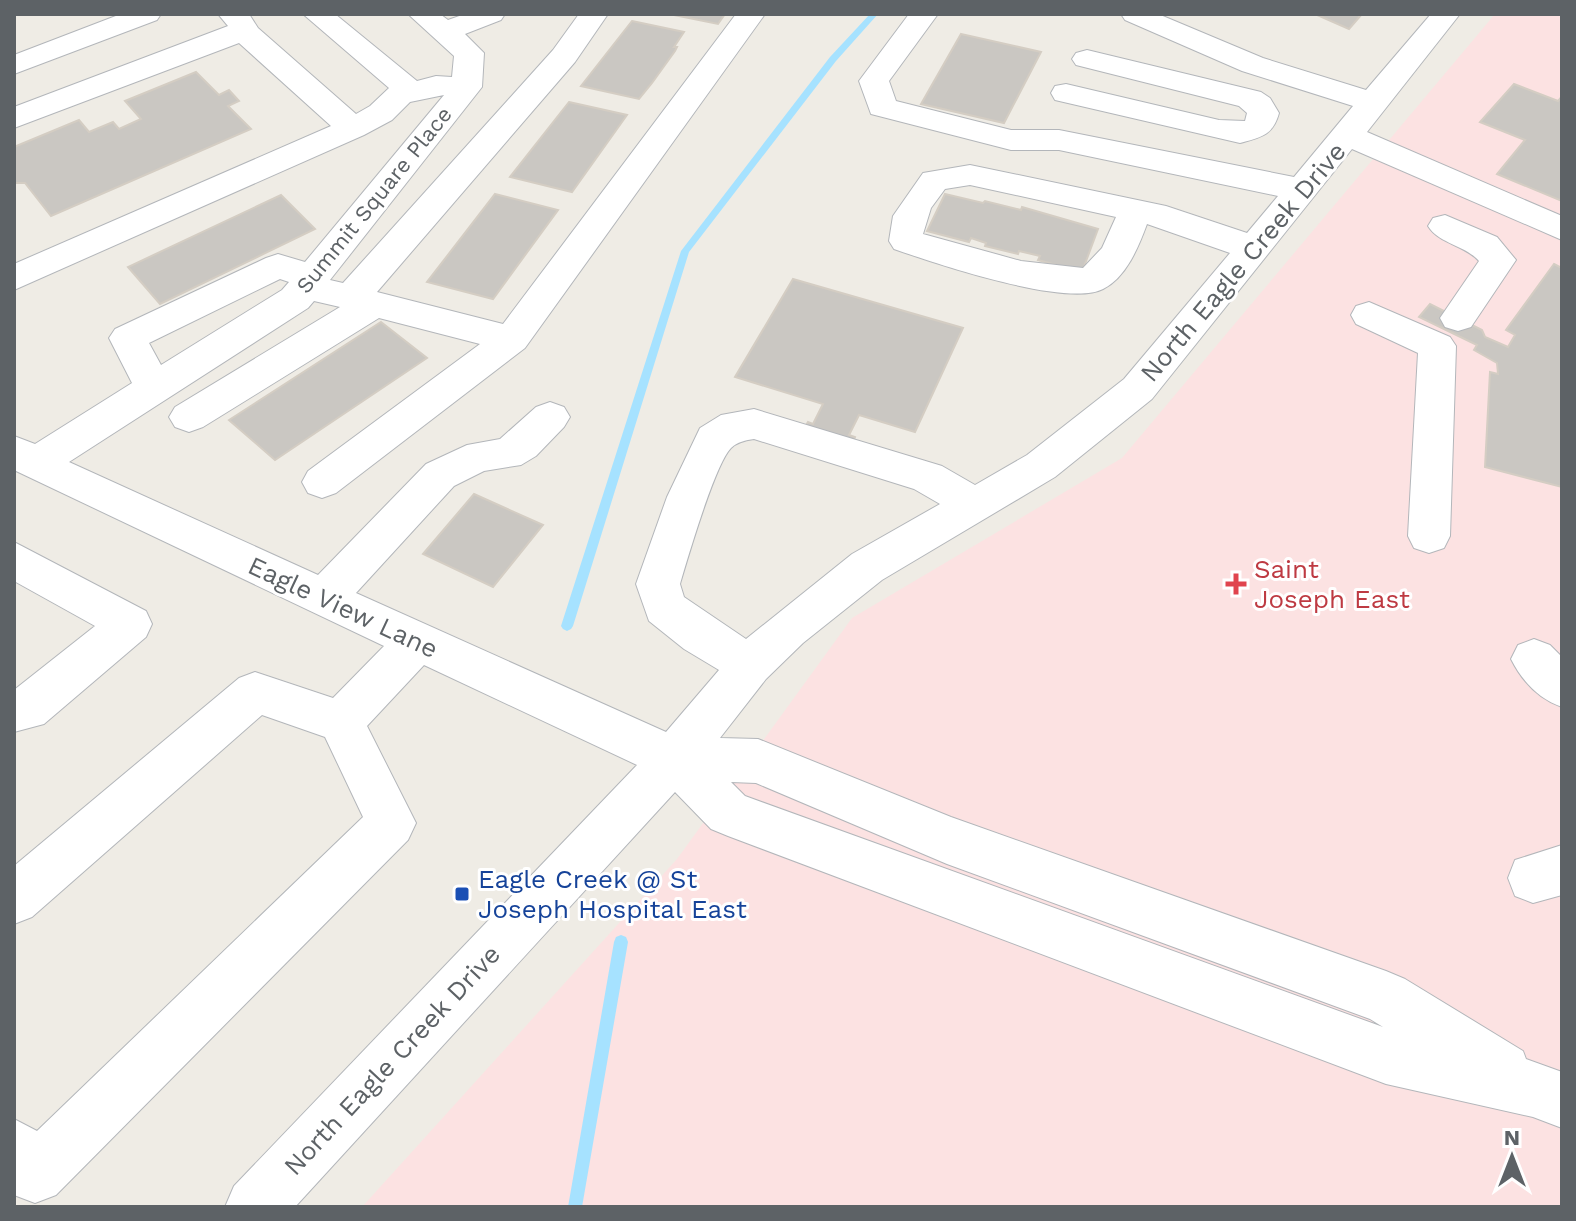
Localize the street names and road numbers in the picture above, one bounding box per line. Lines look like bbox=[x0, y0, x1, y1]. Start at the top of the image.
street label: Summit Square Place bbox=[291, 102, 457, 298]
street label: North Eagle Creek Drive bbox=[1134, 136, 1352, 388]
street label: Eagle View Lane bbox=[243, 550, 443, 664]
street label: North Eagle Creek Drive bbox=[278, 939, 506, 1181]

